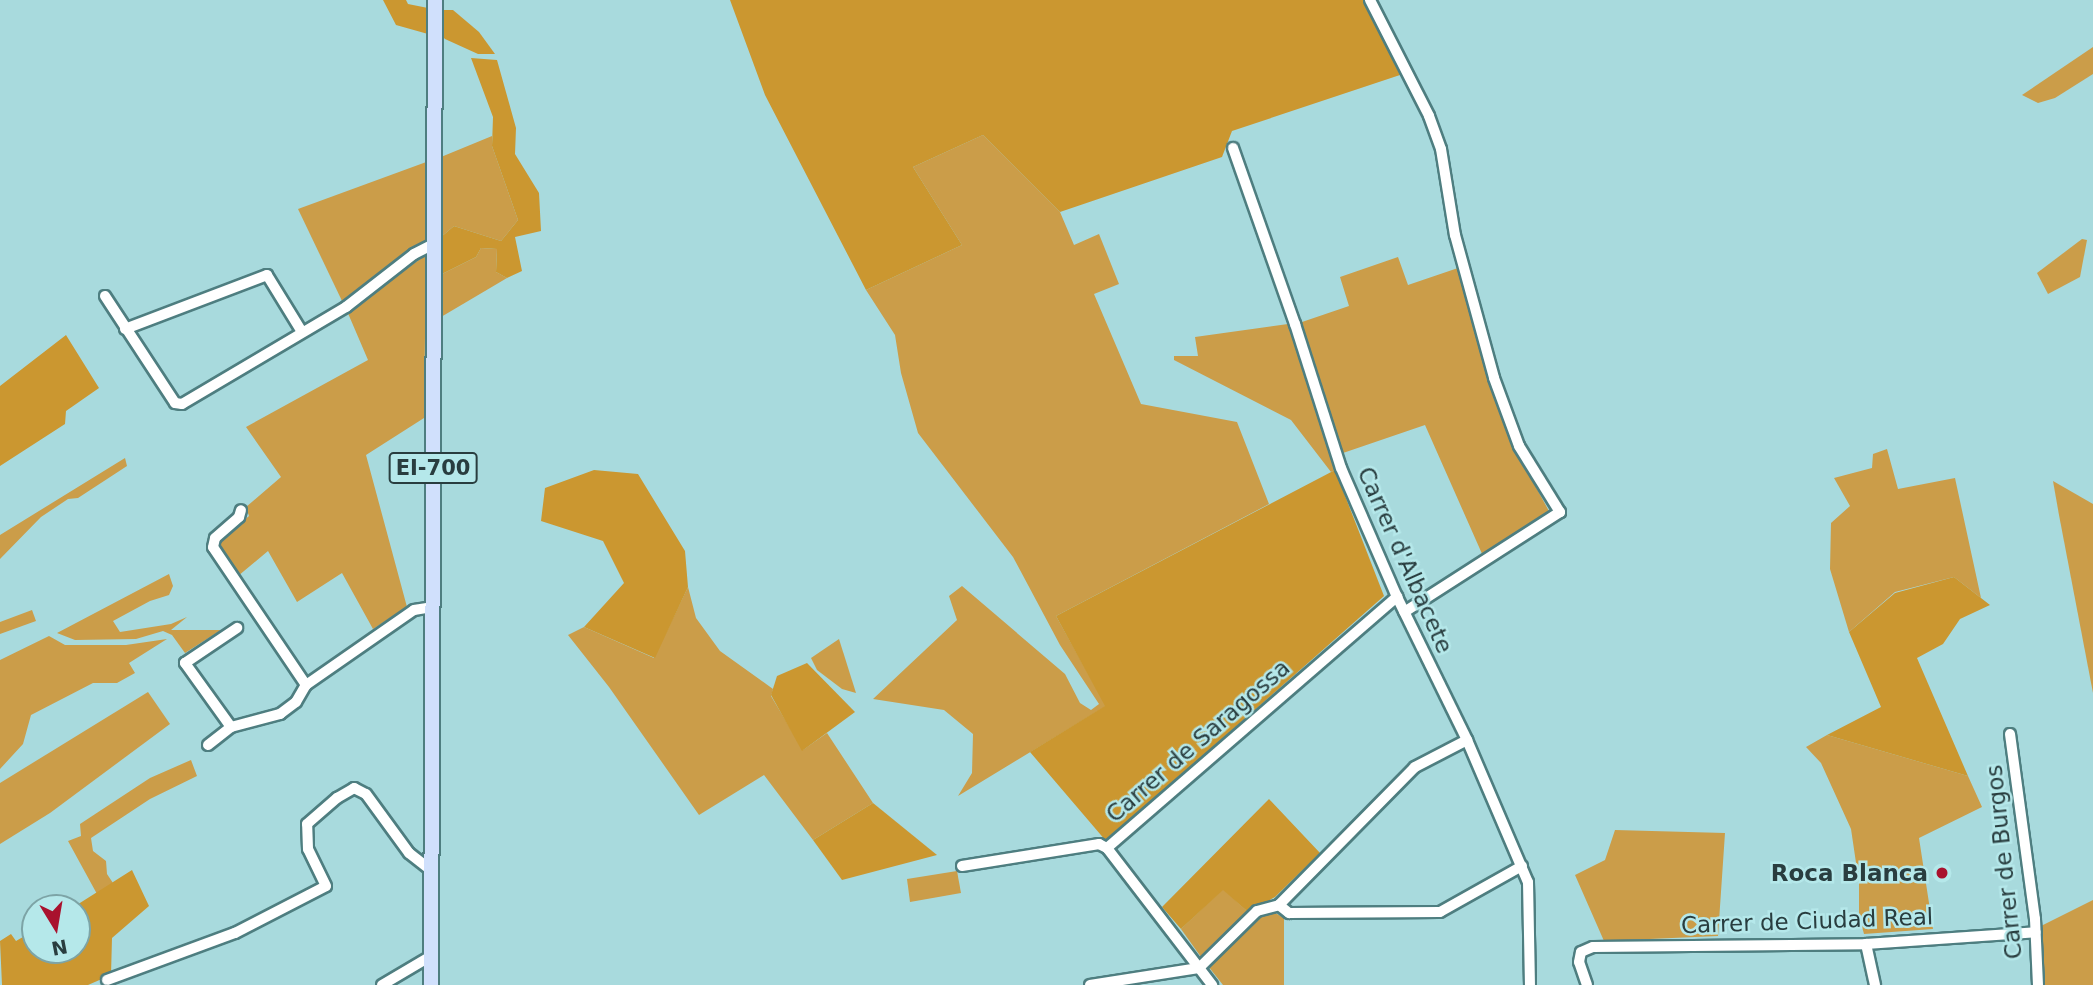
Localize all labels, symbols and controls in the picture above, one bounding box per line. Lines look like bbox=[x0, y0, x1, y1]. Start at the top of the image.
road number: EI-700 bbox=[388, 450, 478, 486]
street label: Carrer d'Albacete bbox=[1352, 463, 1458, 657]
street label: Carrer de Saragossa bbox=[1101, 654, 1295, 828]
street label: Carrer de Burgos bbox=[1980, 763, 2028, 961]
place label: Roca Blanca bbox=[1771, 859, 1928, 887]
marker: Roca Blanca bbox=[1934, 865, 1950, 881]
north arrow bbox=[21, 894, 91, 964]
street label: Carrer de Ciudad Real bbox=[1680, 903, 1934, 939]
text: N bbox=[50, 935, 70, 960]

